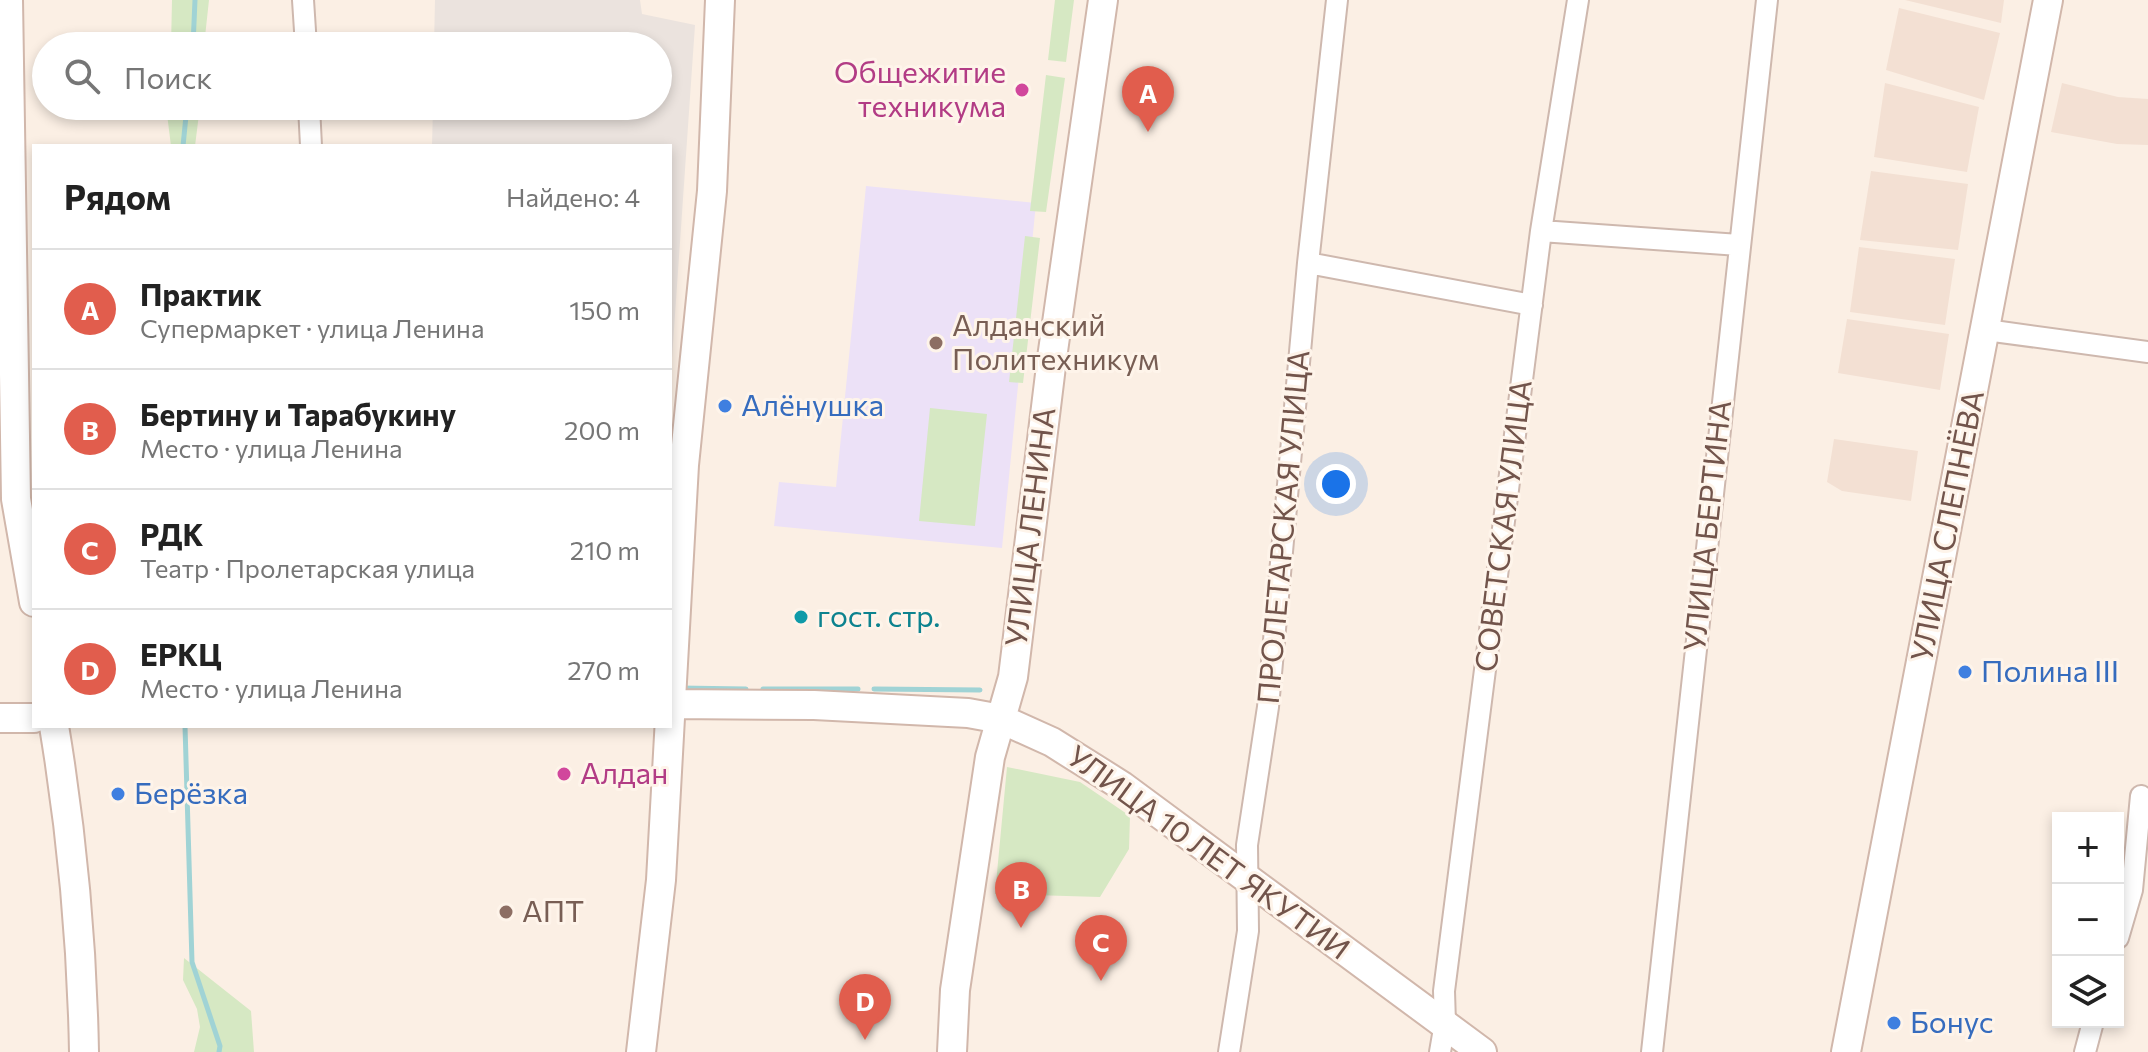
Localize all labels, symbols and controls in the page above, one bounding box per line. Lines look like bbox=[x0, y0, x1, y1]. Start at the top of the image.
search box bbox=[32, 32, 672, 120]
place label: Общежитие техникума bbox=[834, 52, 1006, 123]
icon: search bbox=[60, 54, 104, 98]
text: Поиск bbox=[124, 58, 212, 95]
pin: A bbox=[1122, 66, 1174, 132]
marker: Общежитие техникума bbox=[1013, 81, 1031, 99]
text: Рядом bbox=[64, 175, 171, 217]
text: Найдено: 4 bbox=[506, 181, 640, 212]
text: Практик bbox=[140, 275, 262, 312]
text: A bbox=[81, 294, 99, 325]
text: 150 m bbox=[569, 294, 640, 325]
place label: Алданский Политехникум bbox=[952, 305, 1159, 376]
text: Супермаркет · улица Ленина bbox=[140, 312, 484, 343]
marker: Алданский Политехникум bbox=[927, 334, 945, 352]
street label: ПРОЛЕТАРСКАЯ УЛИЦА bbox=[1248, 348, 1315, 705]
street label: СОВЕТСКАЯ УЛИЦА bbox=[1465, 378, 1538, 674]
place label: Алёнушка bbox=[741, 385, 884, 422]
street label: УЛИЦА СЛЕПНЁВА bbox=[1901, 387, 1990, 664]
text: Бертину и Тарабукину bbox=[140, 395, 456, 432]
marker: Алёнушка bbox=[716, 397, 734, 415]
street label: УЛИЦА БЕРТИНА bbox=[1674, 398, 1737, 653]
street label: УЛИЦА ЛЕНИНА bbox=[995, 405, 1062, 648]
text: B bbox=[81, 414, 99, 445]
text: 200 m bbox=[564, 414, 640, 445]
text: Место · улица Ленина bbox=[140, 432, 402, 463]
your location bbox=[1316, 464, 1356, 504]
text: РДК bbox=[140, 515, 203, 552]
text: C bbox=[81, 534, 99, 565]
text: 210 m bbox=[570, 534, 640, 565]
text: Театр · Пролетарская улица bbox=[140, 552, 475, 583]
place label: гост. стр. bbox=[817, 596, 940, 633]
marker: гост. стр. bbox=[792, 608, 810, 626]
text: ЕРКЦ bbox=[140, 635, 222, 672]
place label: Полина III bbox=[1981, 651, 2119, 688]
text: D bbox=[80, 654, 100, 685]
text: 270 m bbox=[567, 654, 640, 685]
marker: Полина III bbox=[1956, 663, 1974, 681]
text: Место · улица Ленина bbox=[140, 672, 402, 703]
street label: УЛИЦА 10 ЛЕТ ЯКУТИИ bbox=[1061, 736, 1358, 966]
place label: Алдан bbox=[580, 753, 668, 790]
marker: Алдан bbox=[555, 765, 573, 783]
place label: Берёзка bbox=[134, 773, 248, 810]
marker: Берёзка bbox=[109, 785, 127, 803]
map controls bbox=[2052, 812, 2124, 1028]
button: + bbox=[2052, 812, 2124, 884]
pin: B bbox=[995, 862, 1047, 928]
button: − bbox=[2052, 884, 2124, 956]
place label: АПТ bbox=[522, 891, 584, 928]
marker: АПТ bbox=[497, 903, 515, 921]
pin: C bbox=[1075, 915, 1127, 981]
button: layers bbox=[2052, 956, 2124, 1028]
pin: D bbox=[839, 974, 891, 1040]
place label: Бонус bbox=[1910, 1002, 1994, 1039]
marker: Бонус bbox=[1885, 1014, 1903, 1032]

